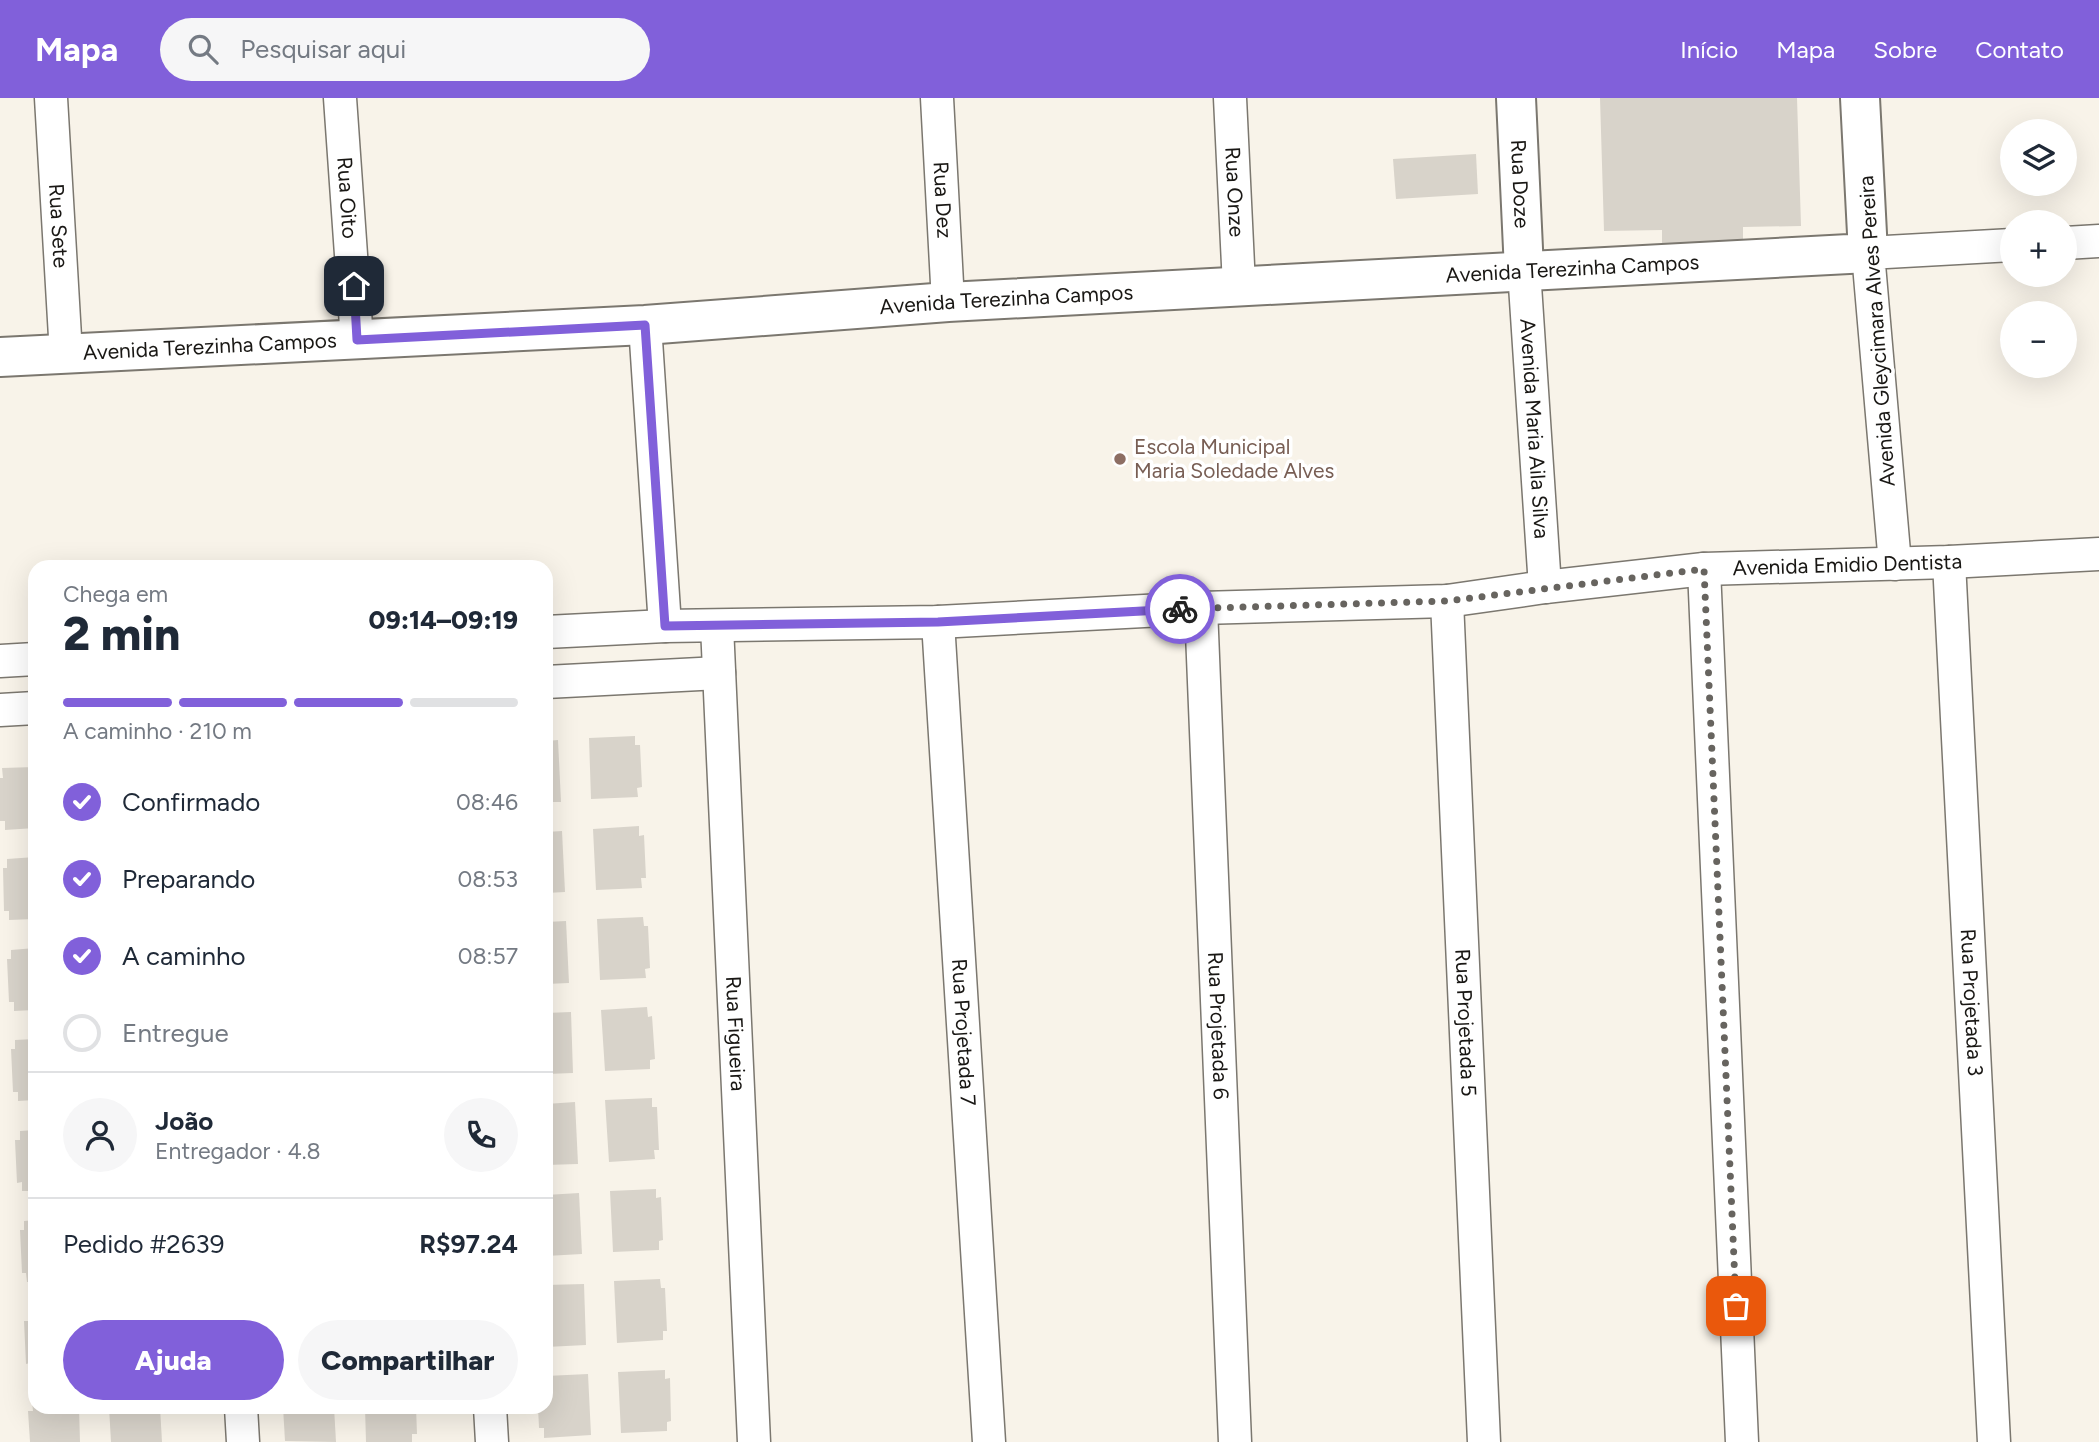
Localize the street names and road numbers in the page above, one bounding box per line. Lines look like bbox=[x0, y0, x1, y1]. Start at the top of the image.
street label: Rua Doze bbox=[1506, 139, 1535, 229]
street label: Rua Onze bbox=[1220, 146, 1250, 238]
street label: Rua Oito bbox=[332, 156, 363, 240]
street label: Rua Dez bbox=[928, 161, 958, 239]
street label: Avenida Gleycimara Alves Pereira bbox=[1853, 175, 1900, 487]
street label: Rua Sete bbox=[44, 183, 74, 269]
street label: Avenida Terezinha Campos bbox=[1445, 249, 1700, 287]
street label: Avenida Terezinha Campos bbox=[879, 279, 1134, 319]
street label: Avenida Maria Aila Silva bbox=[1515, 318, 1555, 540]
street label: Avenida Terezinha Campos bbox=[82, 327, 337, 365]
street label: Avenida Emidio Dentista bbox=[1732, 548, 1963, 580]
street label: Rua Projetada 3 bbox=[1956, 928, 1988, 1077]
street label: Rua Projetada 5 bbox=[1450, 948, 1482, 1097]
street label: Rua Projetada 6 bbox=[1203, 951, 1234, 1100]
street label: Rua Projetada 7 bbox=[947, 958, 981, 1107]
street label: Rua Figueira bbox=[721, 975, 751, 1092]

